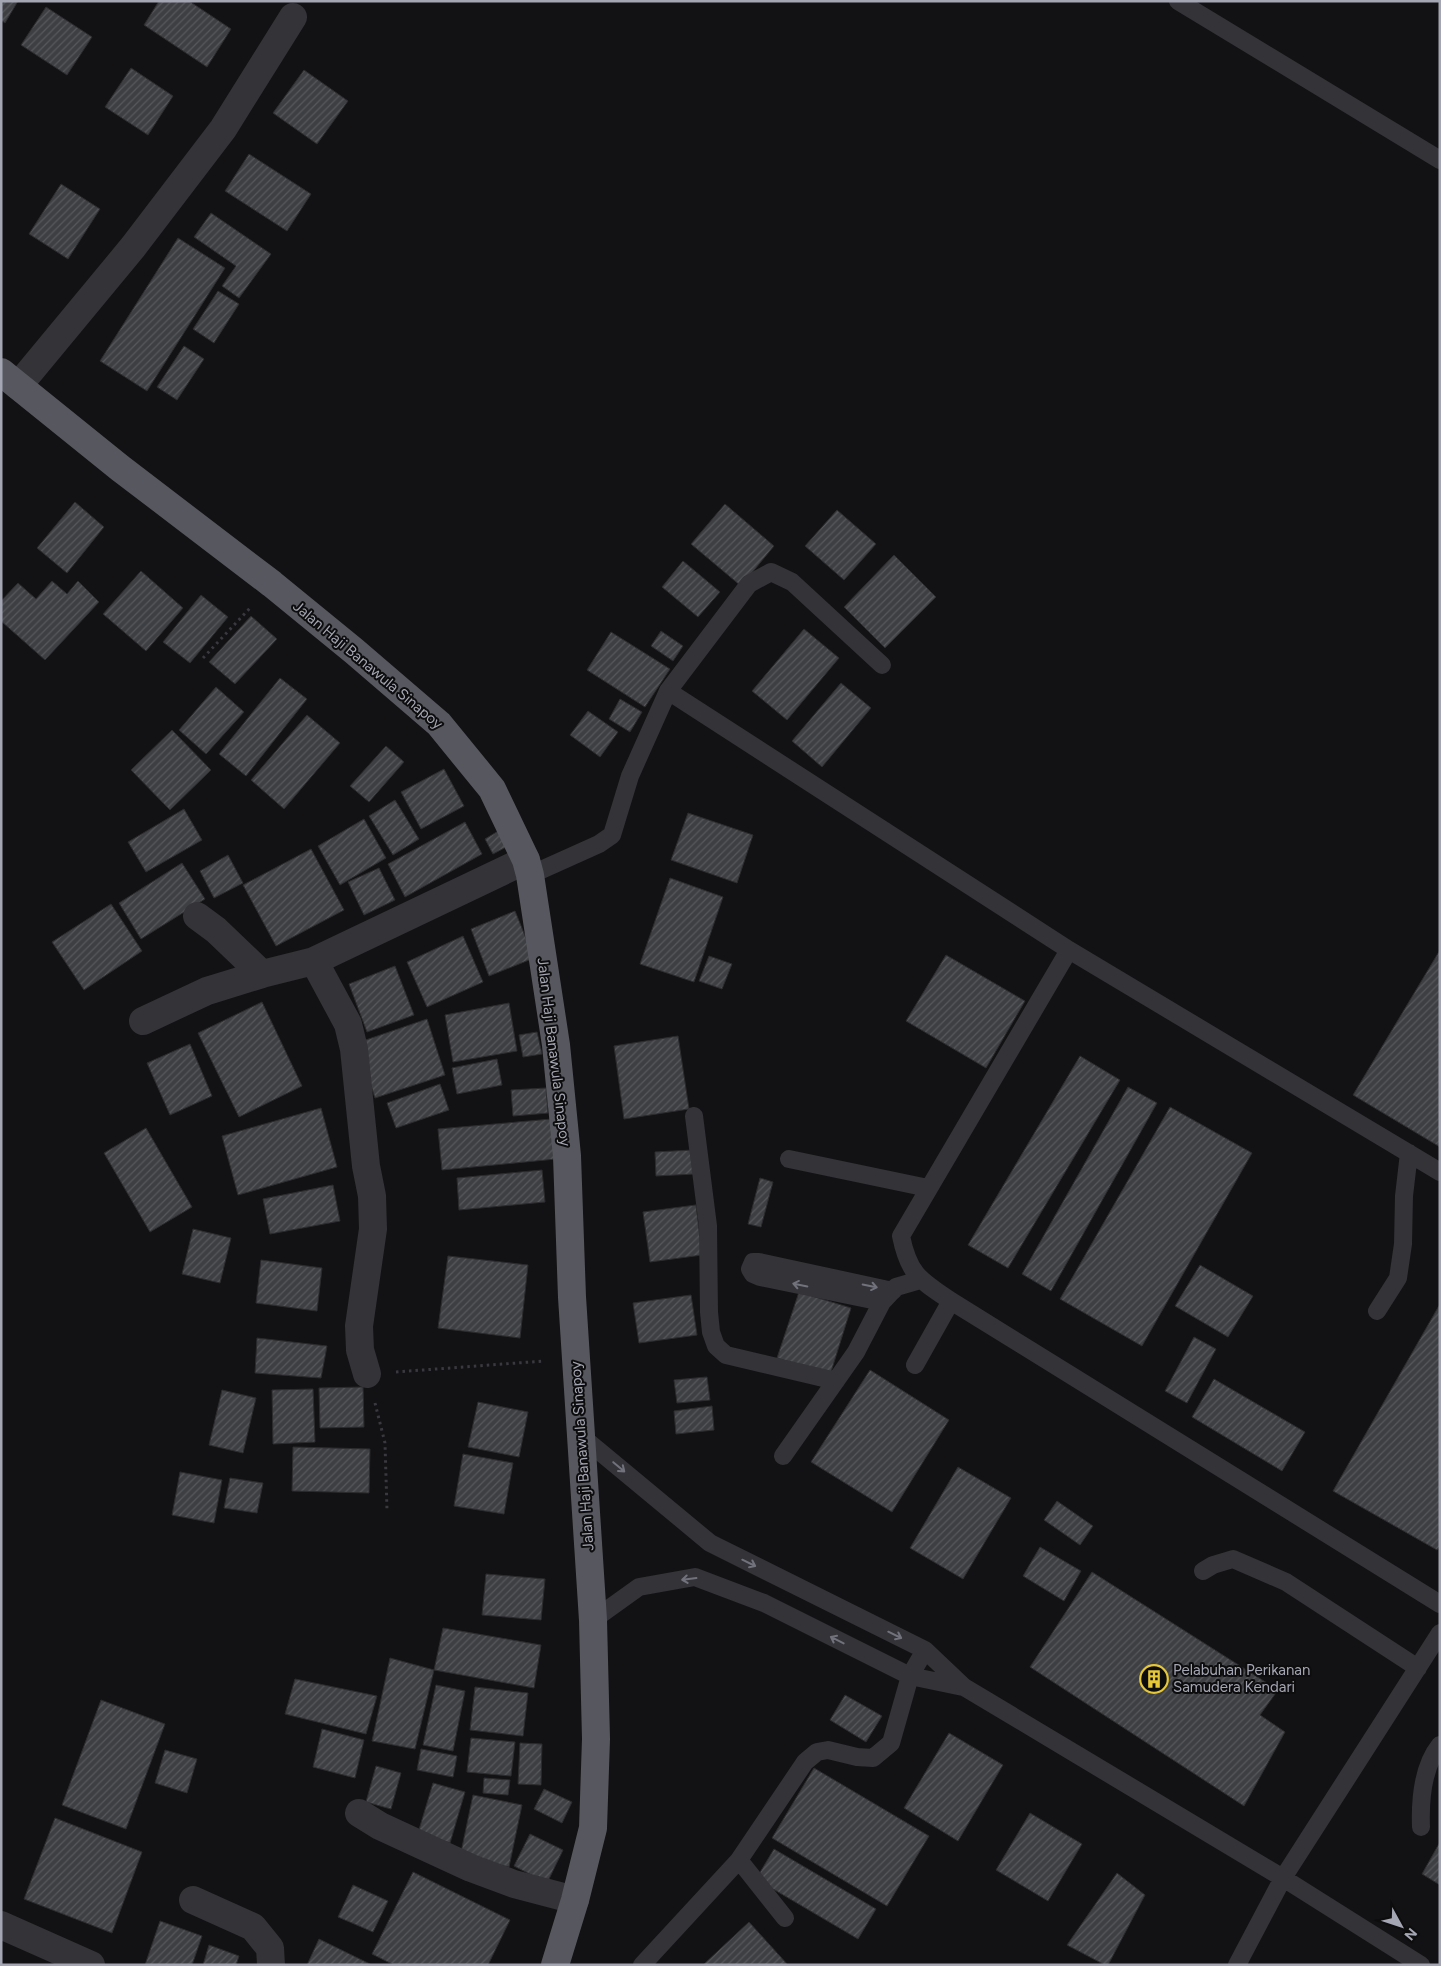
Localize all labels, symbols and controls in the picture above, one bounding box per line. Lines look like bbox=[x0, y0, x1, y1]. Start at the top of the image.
street label: Jalan Haji Banawula Sinapoy bbox=[289, 597, 447, 733]
street label: Jalan Haji Banawula Sinapoy bbox=[533, 957, 575, 1147]
one-way arrow bbox=[792, 1280, 808, 1289]
one-way arrow bbox=[861, 1282, 877, 1291]
street label: Jalan Haji Banawula Sinapoy bbox=[566, 1360, 598, 1551]
one-way arrow bbox=[612, 1462, 625, 1473]
one-way arrow bbox=[742, 1558, 757, 1568]
one-way arrow bbox=[681, 1574, 697, 1584]
one-way arrow bbox=[887, 1631, 902, 1640]
one-way arrow bbox=[830, 1635, 845, 1645]
place label: Pelabuhan Perikanan Samudera Kendari bbox=[1173, 1661, 1310, 1696]
building icon: Pelabuhan Perikanan Samudera Kendari bbox=[1139, 1664, 1169, 1694]
north arrow bbox=[1376, 1901, 1426, 1951]
text: N bbox=[1401, 1924, 1421, 1944]

